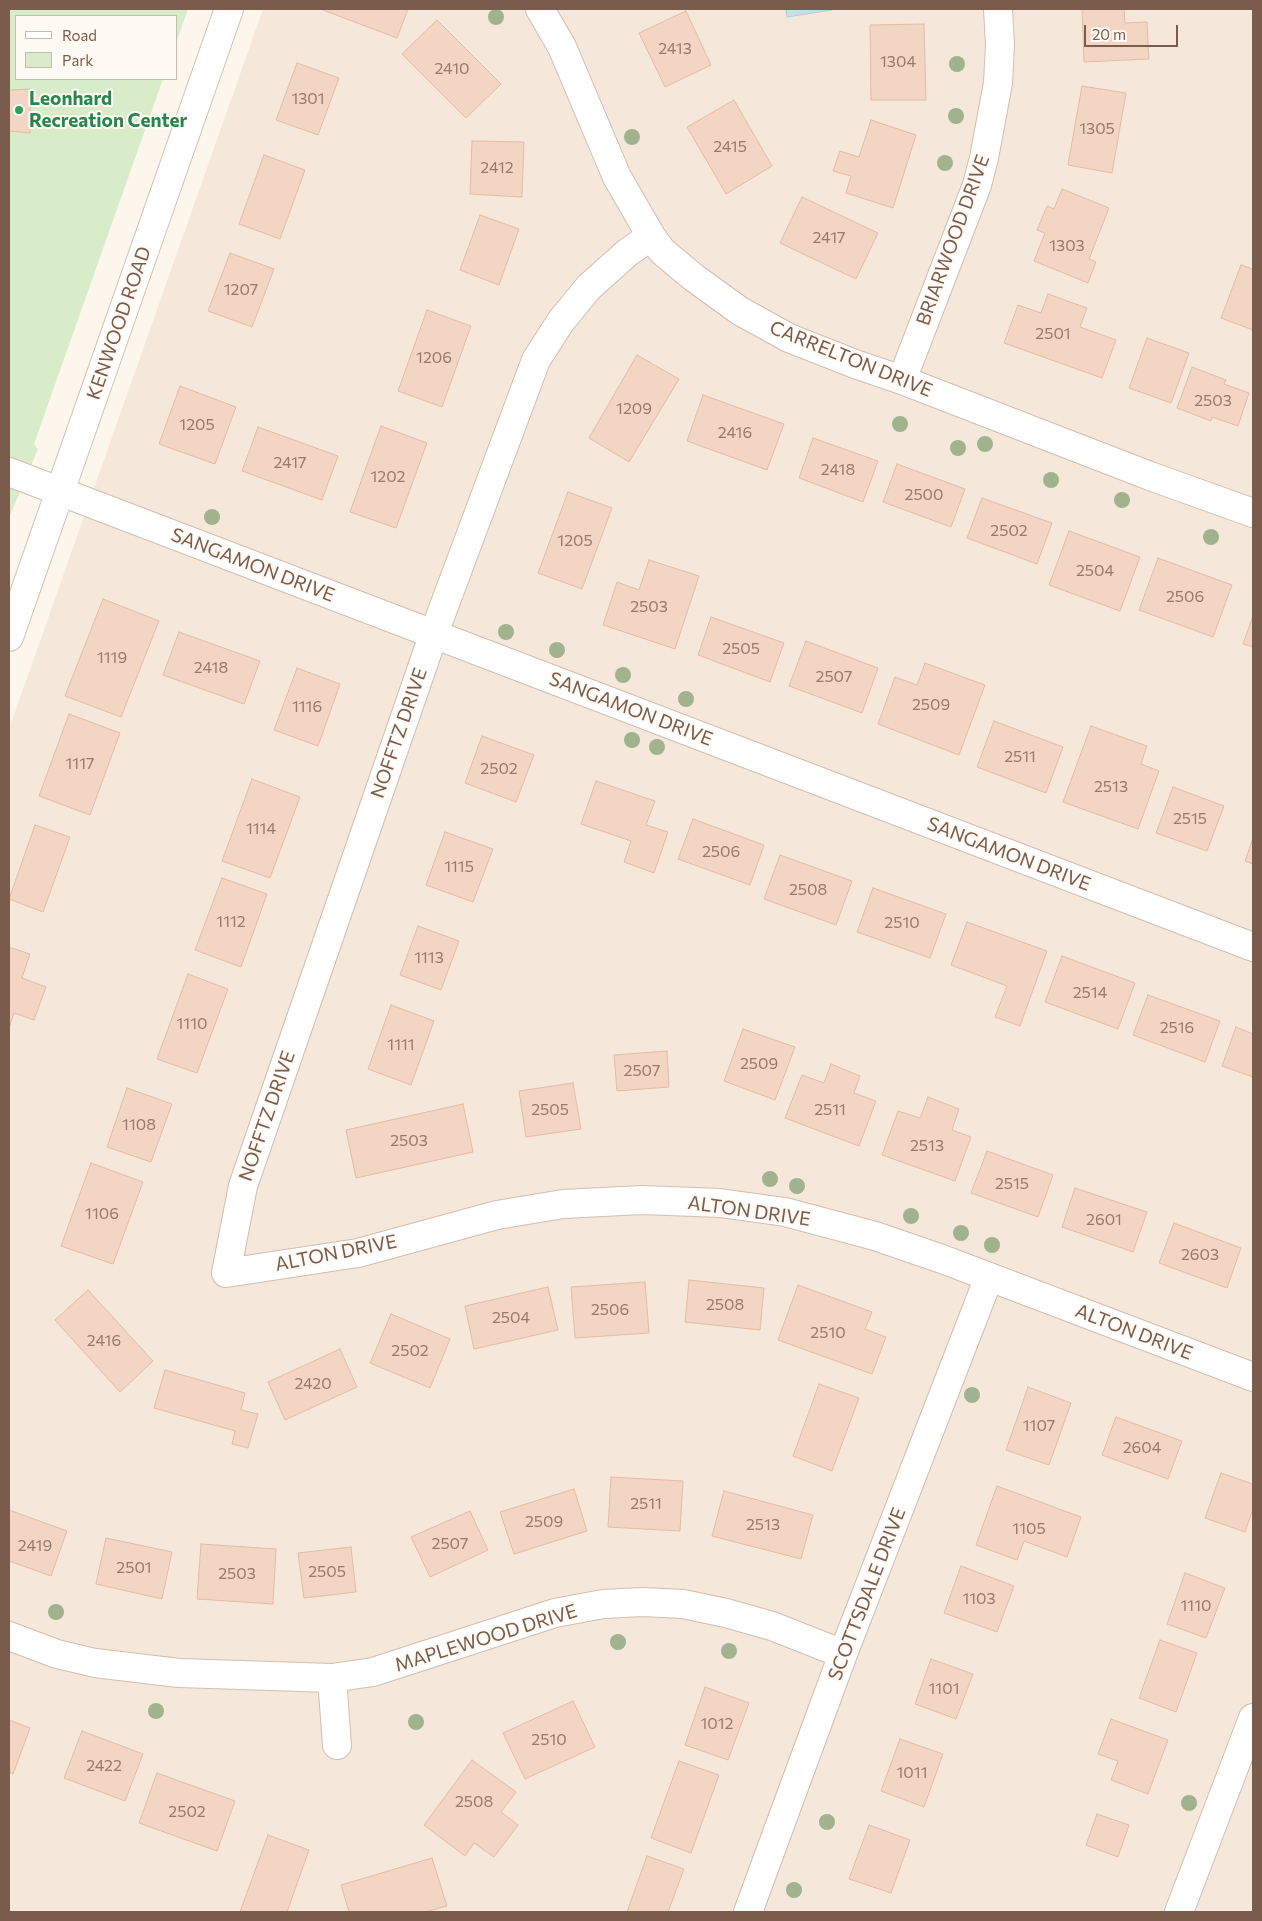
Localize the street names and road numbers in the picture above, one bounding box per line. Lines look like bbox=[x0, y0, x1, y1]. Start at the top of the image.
street label: BRIARWOOD DRIVE bbox=[912, 152, 994, 328]
street label: KENWOOD ROAD bbox=[82, 243, 156, 403]
street label: CARRELTON DRIVE bbox=[766, 316, 936, 402]
street label: SANGAMON DRIVE bbox=[168, 523, 338, 607]
street label: NOFFTZ DRIVE bbox=[366, 665, 432, 801]
street label: SANGAMON DRIVE bbox=[546, 667, 716, 751]
street label: SANGAMON DRIVE bbox=[924, 812, 1094, 896]
street label: NOFFTZ DRIVE bbox=[234, 1048, 300, 1184]
street label: ALTON DRIVE bbox=[686, 1191, 812, 1231]
street label: ALTON DRIVE bbox=[273, 1230, 399, 1276]
street label: ALTON DRIVE bbox=[1072, 1299, 1196, 1365]
street label: SCOTTSDALE DRIVE bbox=[824, 1504, 910, 1684]
street label: MAPLEWOOD DRIVE bbox=[392, 1599, 580, 1677]

